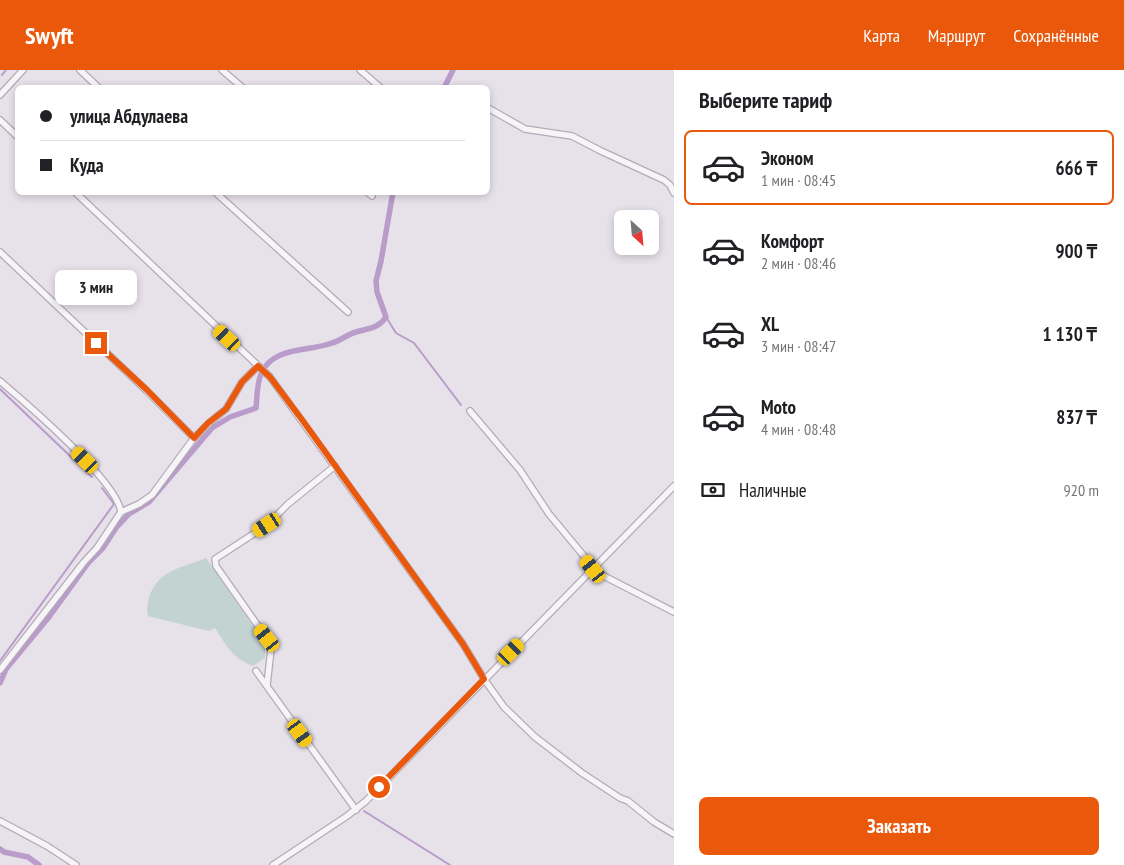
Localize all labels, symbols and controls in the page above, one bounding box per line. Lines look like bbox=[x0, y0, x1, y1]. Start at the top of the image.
text: Swyft bbox=[25, 20, 74, 51]
text: Карта bbox=[863, 24, 900, 47]
text: Маршрут bbox=[928, 24, 985, 47]
text: Сохранённые bbox=[1013, 24, 1099, 47]
text: Выберите тариф bbox=[699, 86, 832, 114]
text: улица Абдулаева bbox=[70, 104, 188, 128]
icon: car bbox=[701, 145, 746, 190]
text: Эконом bbox=[761, 146, 814, 170]
text: Куда bbox=[70, 153, 104, 177]
text: 666 ₸ bbox=[1055, 156, 1097, 180]
text: 1 мин · 08:45 bbox=[761, 170, 836, 190]
north arrow bbox=[614, 210, 659, 255]
map controls bbox=[614, 210, 659, 255]
icon: car bbox=[701, 228, 746, 273]
text: Комфорт bbox=[761, 229, 824, 253]
text: 900 ₸ bbox=[1055, 239, 1097, 263]
text: 2 мин · 08:46 bbox=[761, 253, 836, 273]
callout: 3 мин bbox=[55, 270, 137, 306]
text: 3 мин bbox=[79, 277, 113, 297]
icon: car bbox=[701, 311, 746, 356]
text: XL bbox=[761, 312, 779, 336]
car bbox=[210, 322, 243, 354]
text: 1 130 ₸ bbox=[1043, 322, 1097, 346]
route end bbox=[85, 332, 107, 354]
text: 3 мин · 08:47 bbox=[761, 336, 836, 356]
icon: car bbox=[701, 394, 746, 439]
text: Moto bbox=[761, 395, 796, 419]
text: 837 ₸ bbox=[1056, 405, 1097, 429]
text: 4 мин · 08:48 bbox=[761, 419, 836, 439]
car bbox=[69, 444, 100, 476]
icon: cash bbox=[699, 476, 727, 504]
text: Наличные bbox=[739, 478, 807, 502]
text: 920 m bbox=[1064, 480, 1099, 500]
car bbox=[250, 511, 283, 539]
car bbox=[577, 553, 608, 585]
car bbox=[251, 622, 282, 654]
car bbox=[495, 636, 526, 668]
car bbox=[285, 716, 314, 750]
route start bbox=[368, 776, 390, 798]
button: Заказать bbox=[699, 797, 1099, 855]

